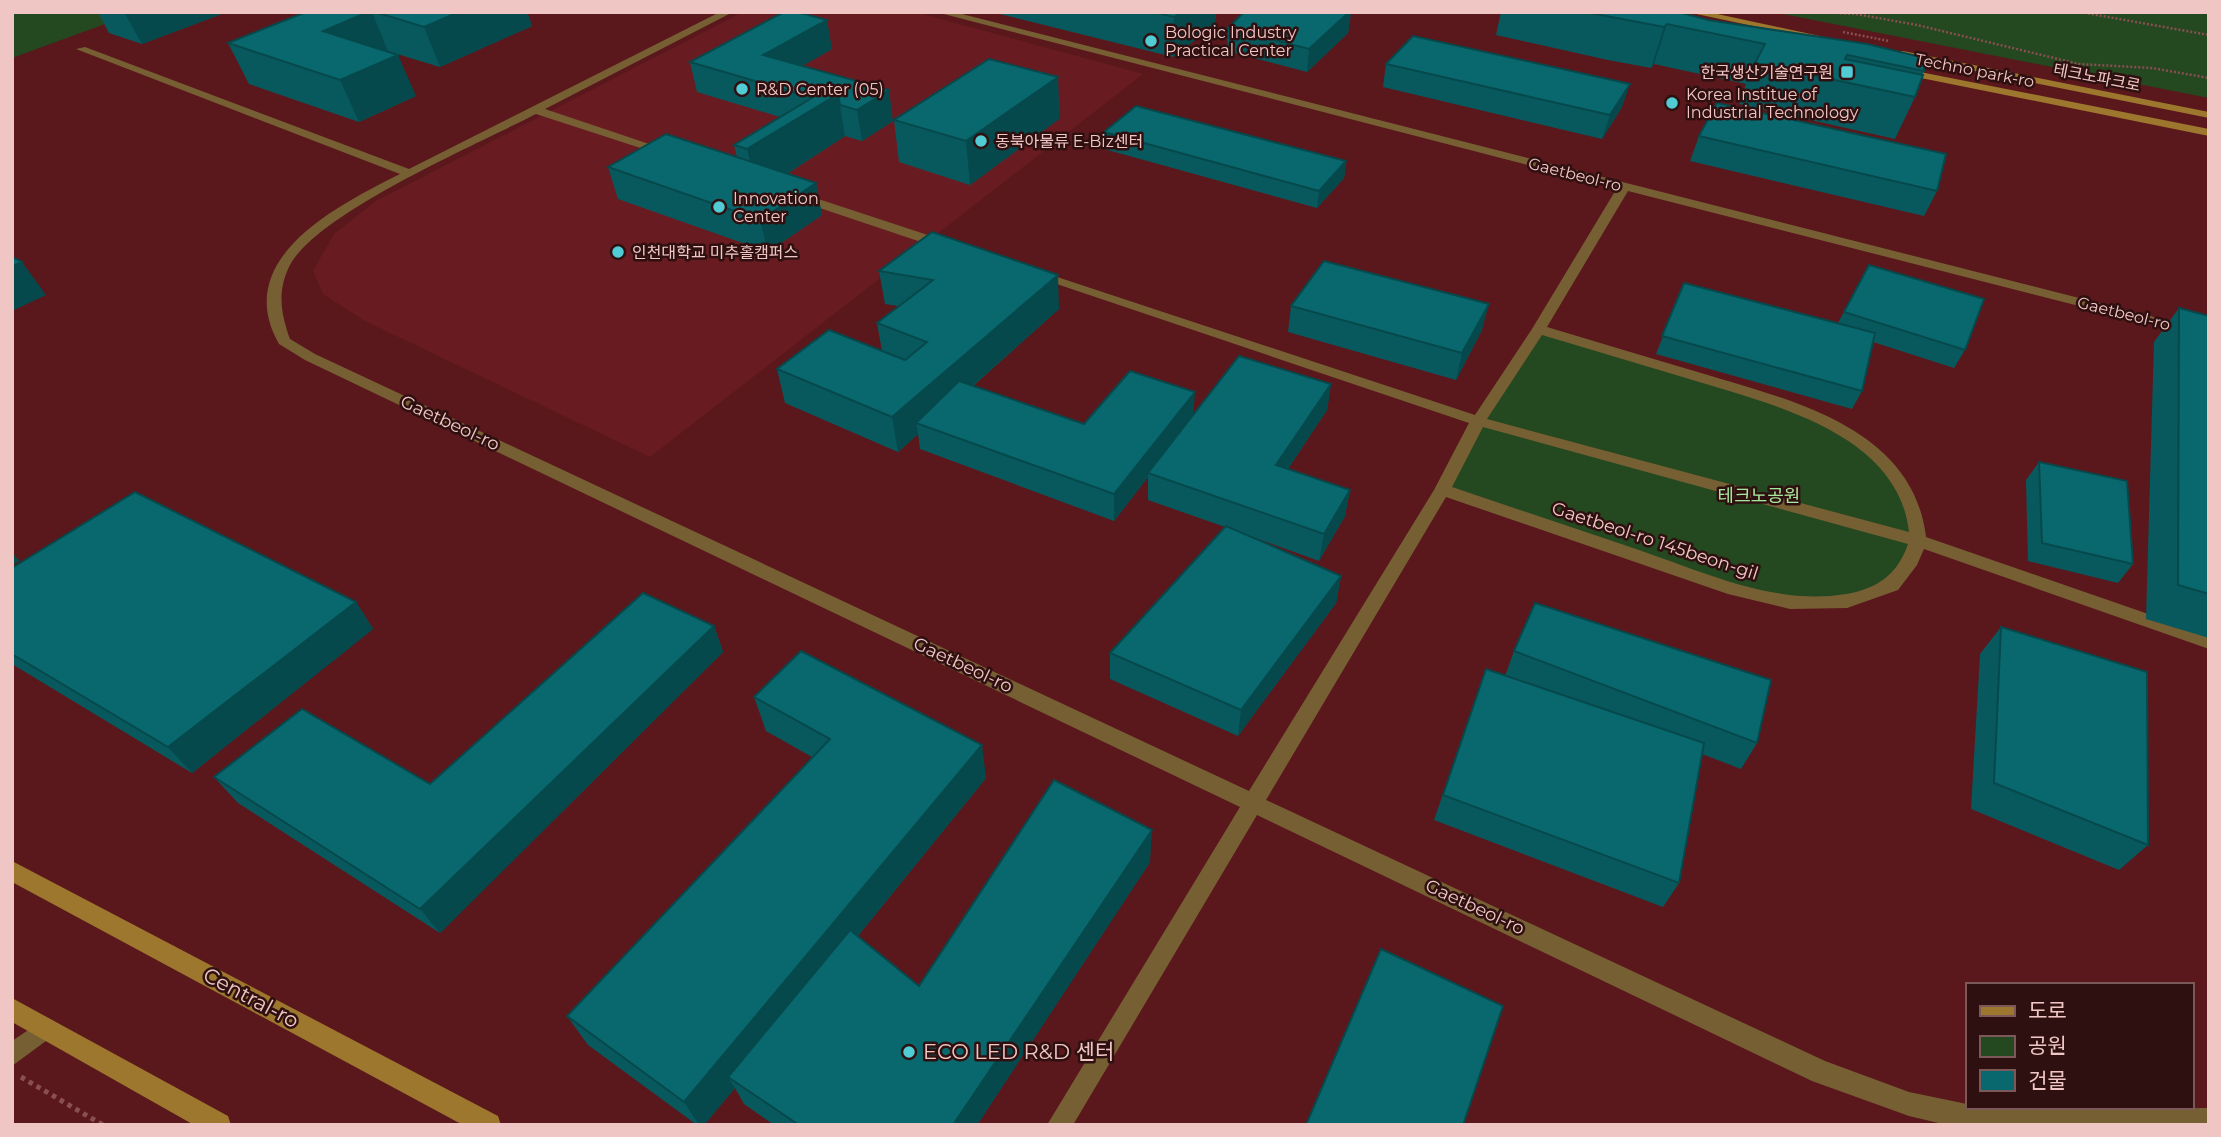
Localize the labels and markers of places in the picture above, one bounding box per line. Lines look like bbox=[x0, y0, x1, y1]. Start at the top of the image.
place label: Bologic Industry Practical Center bbox=[1165, 23, 1297, 60]
marker: Bologic Industry Practical Center bbox=[1143, 33, 1159, 49]
place label: 한국생산기술연구원 bbox=[1701, 63, 1833, 82]
marker: 한국생산기술연구원 bbox=[1839, 64, 1855, 80]
place label: R&D Center (05) bbox=[756, 80, 884, 99]
marker: R&D Center (05) bbox=[734, 81, 750, 97]
place label: Korea Institue of Industrial Technology bbox=[1686, 85, 1859, 122]
marker: Korea Institue of Industrial Technology bbox=[1664, 95, 1680, 111]
place label: 동북아물류 E-Biz센터 bbox=[995, 132, 1143, 151]
marker: 동북아물류 E-Biz센터 bbox=[973, 133, 989, 149]
place label: Innovation Center bbox=[733, 189, 819, 226]
marker: Innovation Center bbox=[711, 199, 727, 215]
place label: 인천대학교 미추홀캠퍼스 bbox=[632, 243, 798, 262]
marker: 인천대학교 미추홀캠퍼스 bbox=[610, 244, 626, 260]
place label: ECO LED R&D 센터 bbox=[923, 1039, 1114, 1064]
marker: ECO LED R&D 센터 bbox=[901, 1044, 917, 1060]

